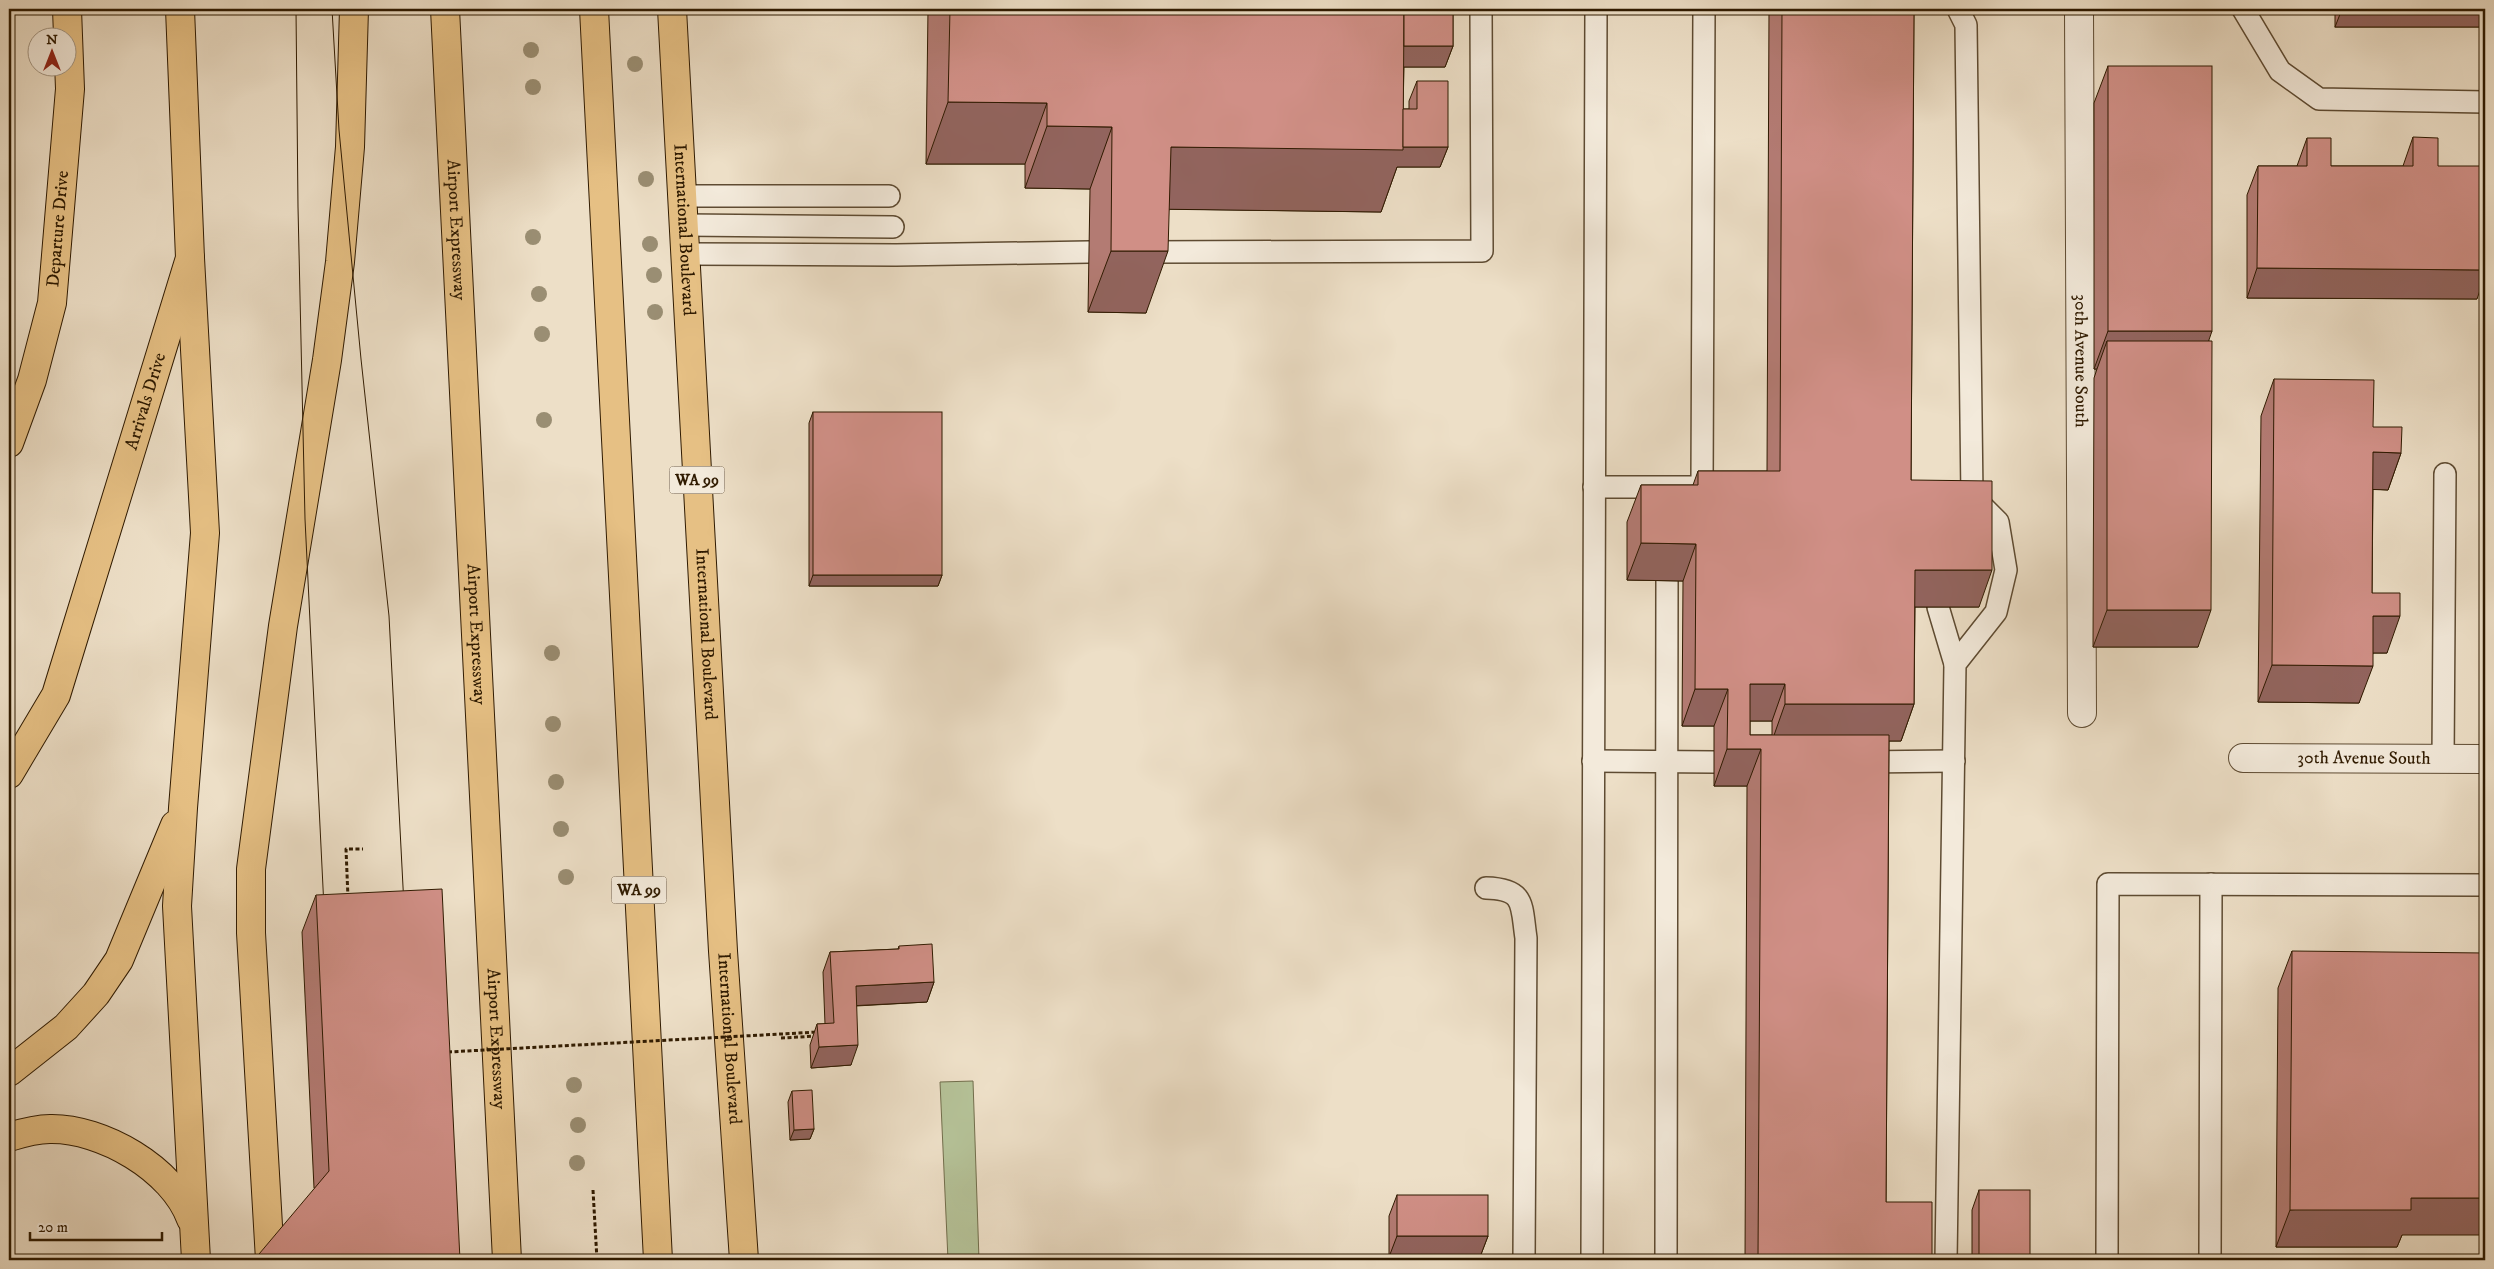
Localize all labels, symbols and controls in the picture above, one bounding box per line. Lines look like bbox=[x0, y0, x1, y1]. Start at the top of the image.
north arrow bbox=[28, 28, 78, 78]
text: N bbox=[46, 31, 58, 49]
street label: International Boulevard bbox=[668, 143, 700, 316]
street label: Airport Expressway bbox=[441, 159, 470, 301]
street label: Departure Drive bbox=[42, 170, 74, 288]
street label: 30th Avenue South bbox=[2069, 294, 2092, 428]
street label: Arrivals Drive bbox=[121, 350, 171, 453]
road number: WA 99 bbox=[670, 466, 724, 494]
street label: International Boulevard bbox=[690, 548, 721, 721]
street label: Airport Expressway bbox=[462, 563, 490, 706]
street label: 30th Avenue South bbox=[2297, 747, 2431, 770]
road number: WA 99 bbox=[612, 876, 666, 904]
street label: International Boulevard bbox=[712, 952, 746, 1125]
street label: Airport Expressway bbox=[482, 968, 511, 1110]
scale bar bbox=[30, 1209, 162, 1241]
text: 20 m bbox=[38, 1218, 68, 1237]

